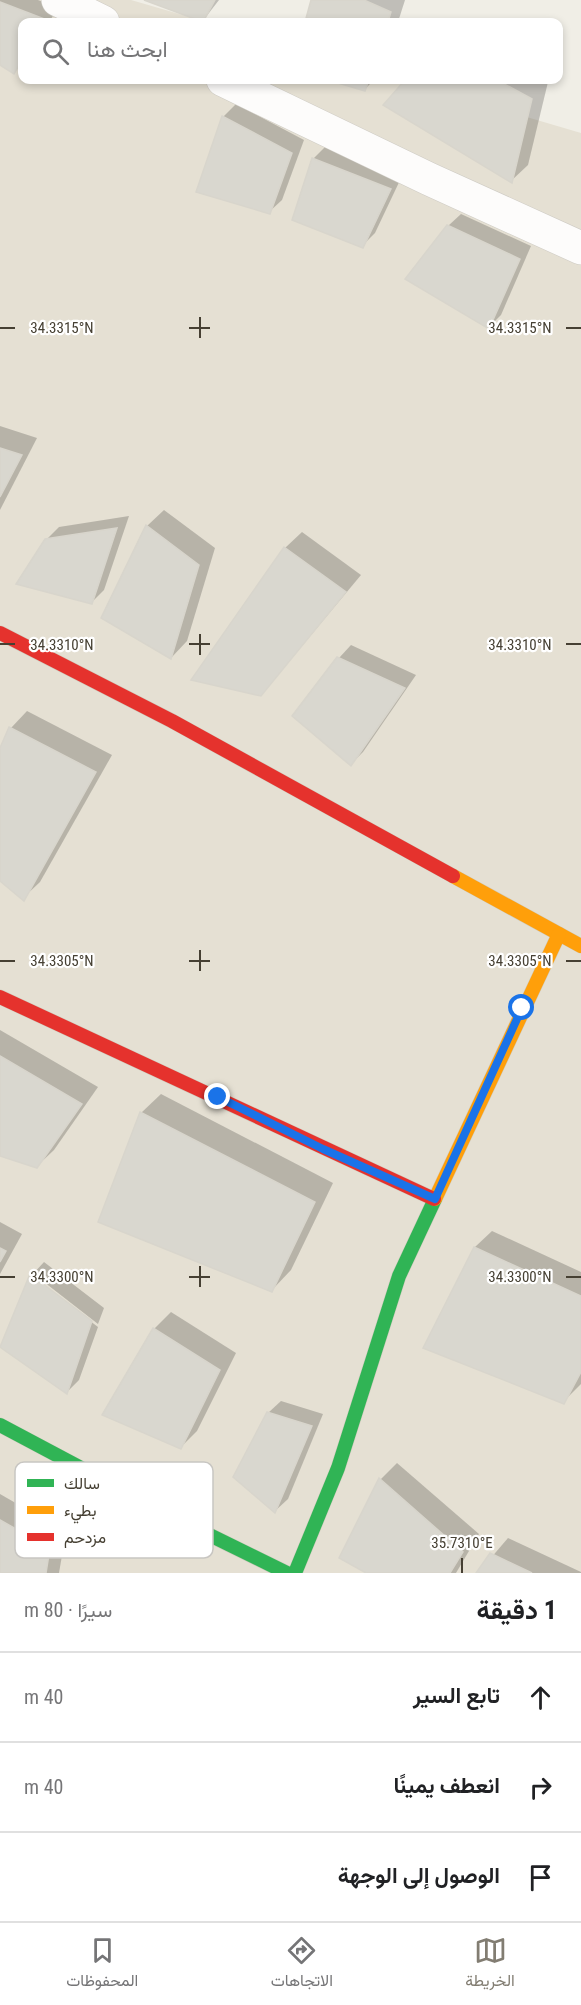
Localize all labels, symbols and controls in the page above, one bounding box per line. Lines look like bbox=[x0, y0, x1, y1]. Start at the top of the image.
search box bbox=[18, 18, 563, 84]
icon: search bbox=[39, 35, 72, 68]
text: ابحث هنا bbox=[87, 37, 168, 62]
text: 34.3315°N bbox=[30, 319, 94, 337]
text: 34.3315°N bbox=[488, 319, 552, 337]
text: 34.3310°N bbox=[30, 636, 94, 654]
text: 34.3310°N bbox=[488, 636, 552, 654]
text: 34.3305°N bbox=[30, 952, 94, 970]
text: 34.3305°N bbox=[488, 952, 552, 970]
route start bbox=[508, 994, 534, 1020]
route end bbox=[204, 1083, 230, 1109]
text: 34.3300°N bbox=[30, 1268, 94, 1286]
text: 34.3300°N bbox=[488, 1268, 552, 1286]
legend bbox=[15, 1462, 213, 1558]
text: سالك bbox=[64, 1474, 100, 1493]
text: بطيء bbox=[64, 1501, 96, 1524]
text: مزدحم bbox=[64, 1528, 106, 1548]
text: 35.7310°E bbox=[431, 1534, 493, 1552]
text: 1 دقيقة bbox=[477, 1595, 557, 1625]
text: سيرًا · 80 m bbox=[24, 1598, 112, 1622]
icon: ahead bbox=[524, 1681, 557, 1714]
text: تابع السير bbox=[413, 1683, 500, 1708]
text: 40 m bbox=[24, 1685, 63, 1709]
icon: right bbox=[524, 1771, 557, 1804]
text: انعطف يمينًا bbox=[394, 1773, 500, 1798]
text: 40 m bbox=[24, 1775, 63, 1799]
icon: arrive bbox=[524, 1861, 557, 1894]
text: الوصول إلى الوجهة bbox=[338, 1863, 500, 1888]
tab: المحفوظات bbox=[66, 1934, 138, 1995]
tab: الاتجاهات bbox=[271, 1934, 333, 1995]
tab: الخريطة bbox=[465, 1934, 515, 1995]

